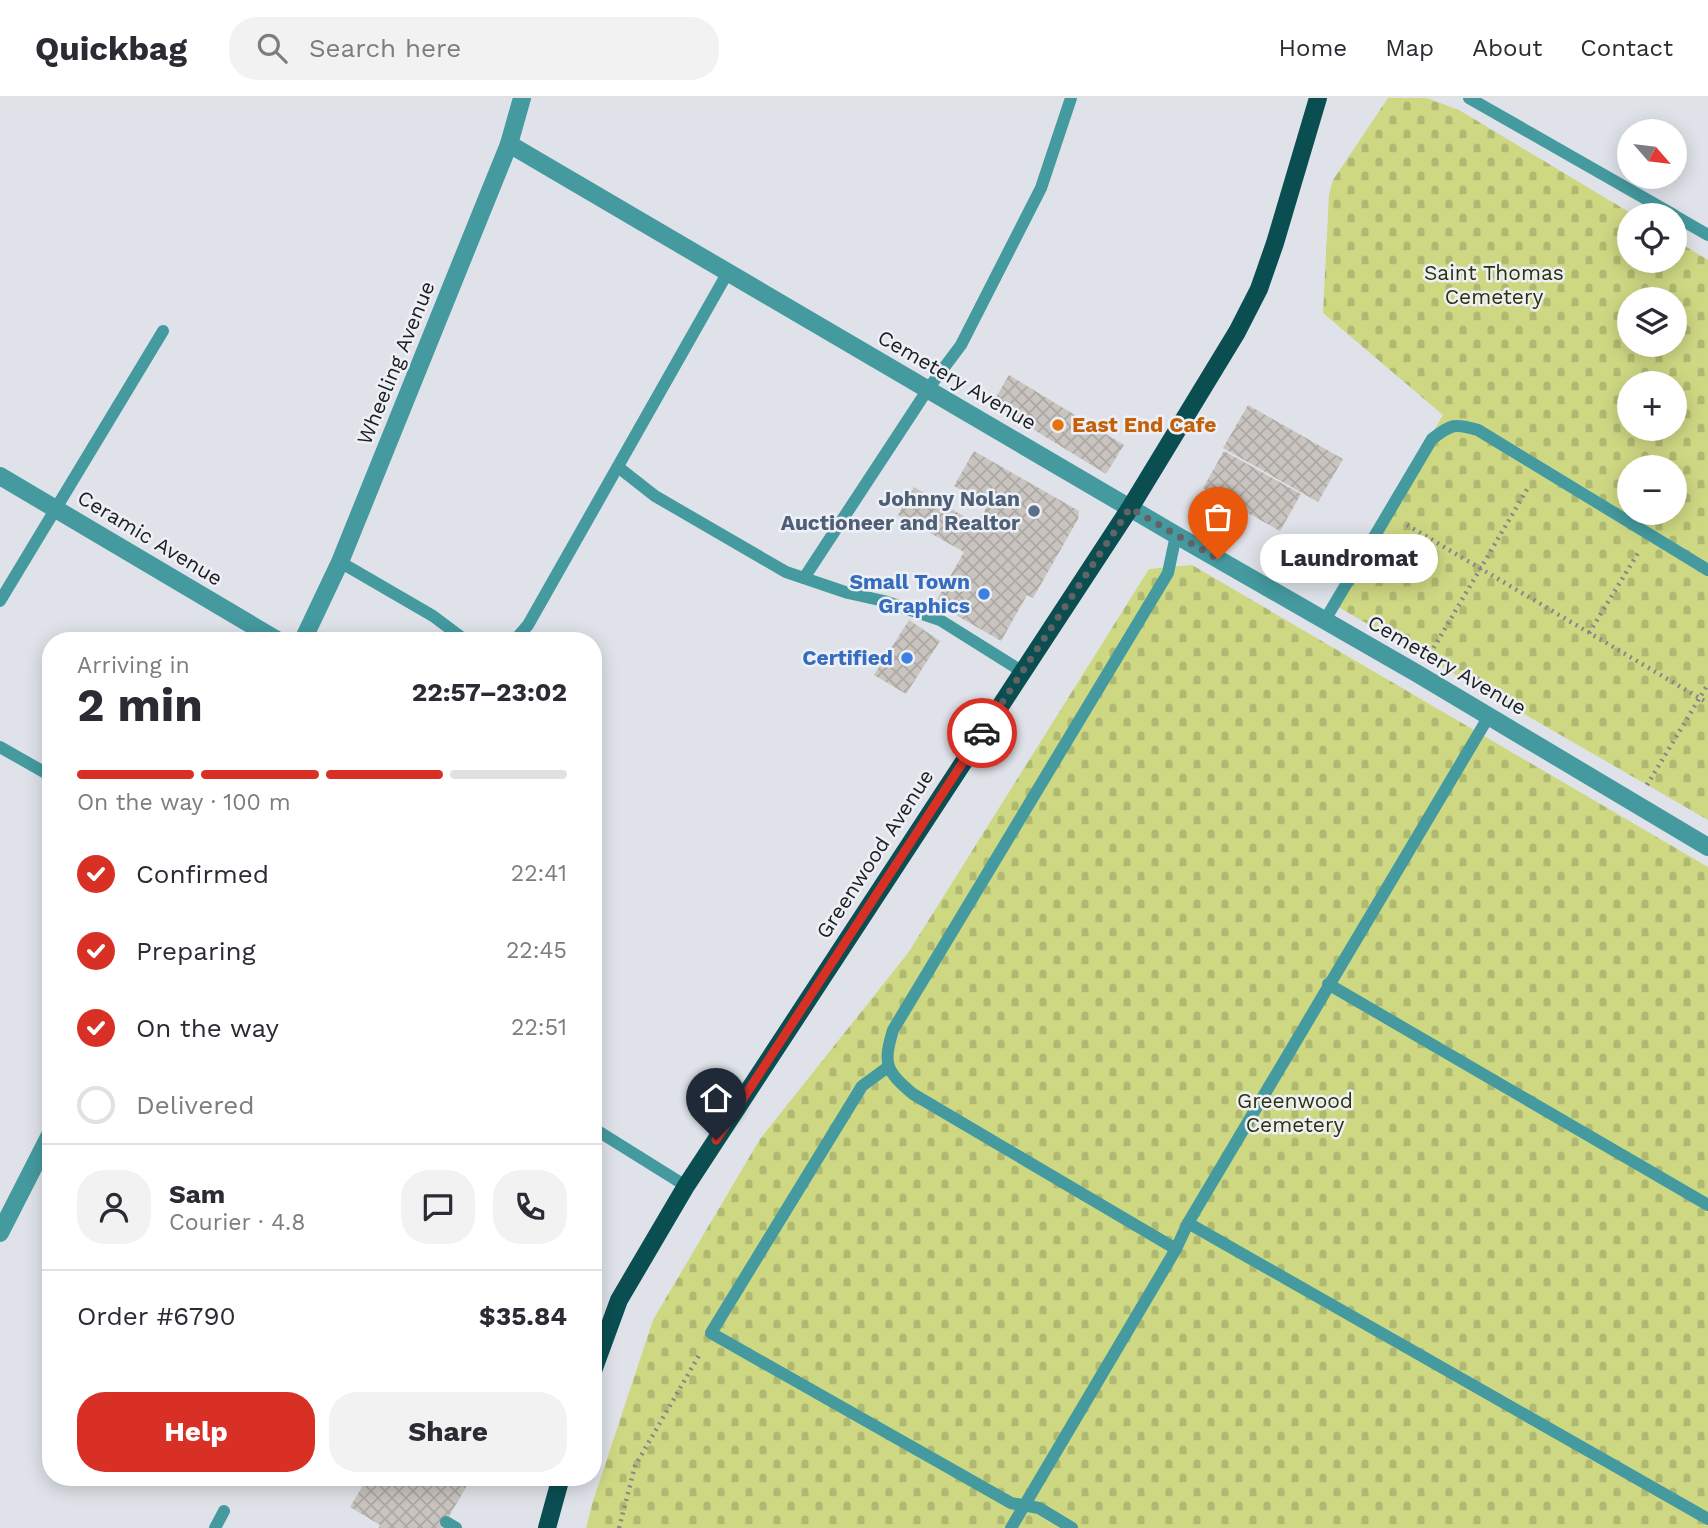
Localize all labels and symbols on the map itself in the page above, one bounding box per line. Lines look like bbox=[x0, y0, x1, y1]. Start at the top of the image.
north arrow bbox=[1617, 119, 1687, 189]
park label: Saint Thomas Cemetery bbox=[1424, 260, 1564, 309]
street label: Wheeling Avenue bbox=[351, 277, 440, 448]
street label: Cemetery Avenue bbox=[874, 324, 1041, 435]
place label: East End Cafe bbox=[1072, 412, 1216, 437]
marker: East End Cafe bbox=[1050, 417, 1066, 433]
street label: Ceramic Avenue bbox=[73, 484, 227, 591]
place label: Johnny Nolan Auctioneer and Realtor bbox=[781, 486, 1020, 535]
pin bbox=[1188, 487, 1248, 559]
marker: Johnny Nolan Auctioneer and Realtor bbox=[1026, 503, 1042, 519]
callout: Laundromat bbox=[1260, 534, 1438, 584]
place label: Small Town Graphics bbox=[849, 569, 970, 618]
marker: Small Town Graphics bbox=[976, 586, 992, 602]
street label: Cemetery Avenue bbox=[1364, 609, 1531, 720]
place label: Certified bbox=[802, 645, 893, 670]
marker: Certified bbox=[899, 650, 915, 666]
courier bbox=[947, 698, 1017, 768]
street label: Greenwood Avenue bbox=[811, 764, 939, 943]
pin bbox=[686, 1068, 746, 1140]
park label: Greenwood Cemetery bbox=[1237, 1088, 1353, 1137]

